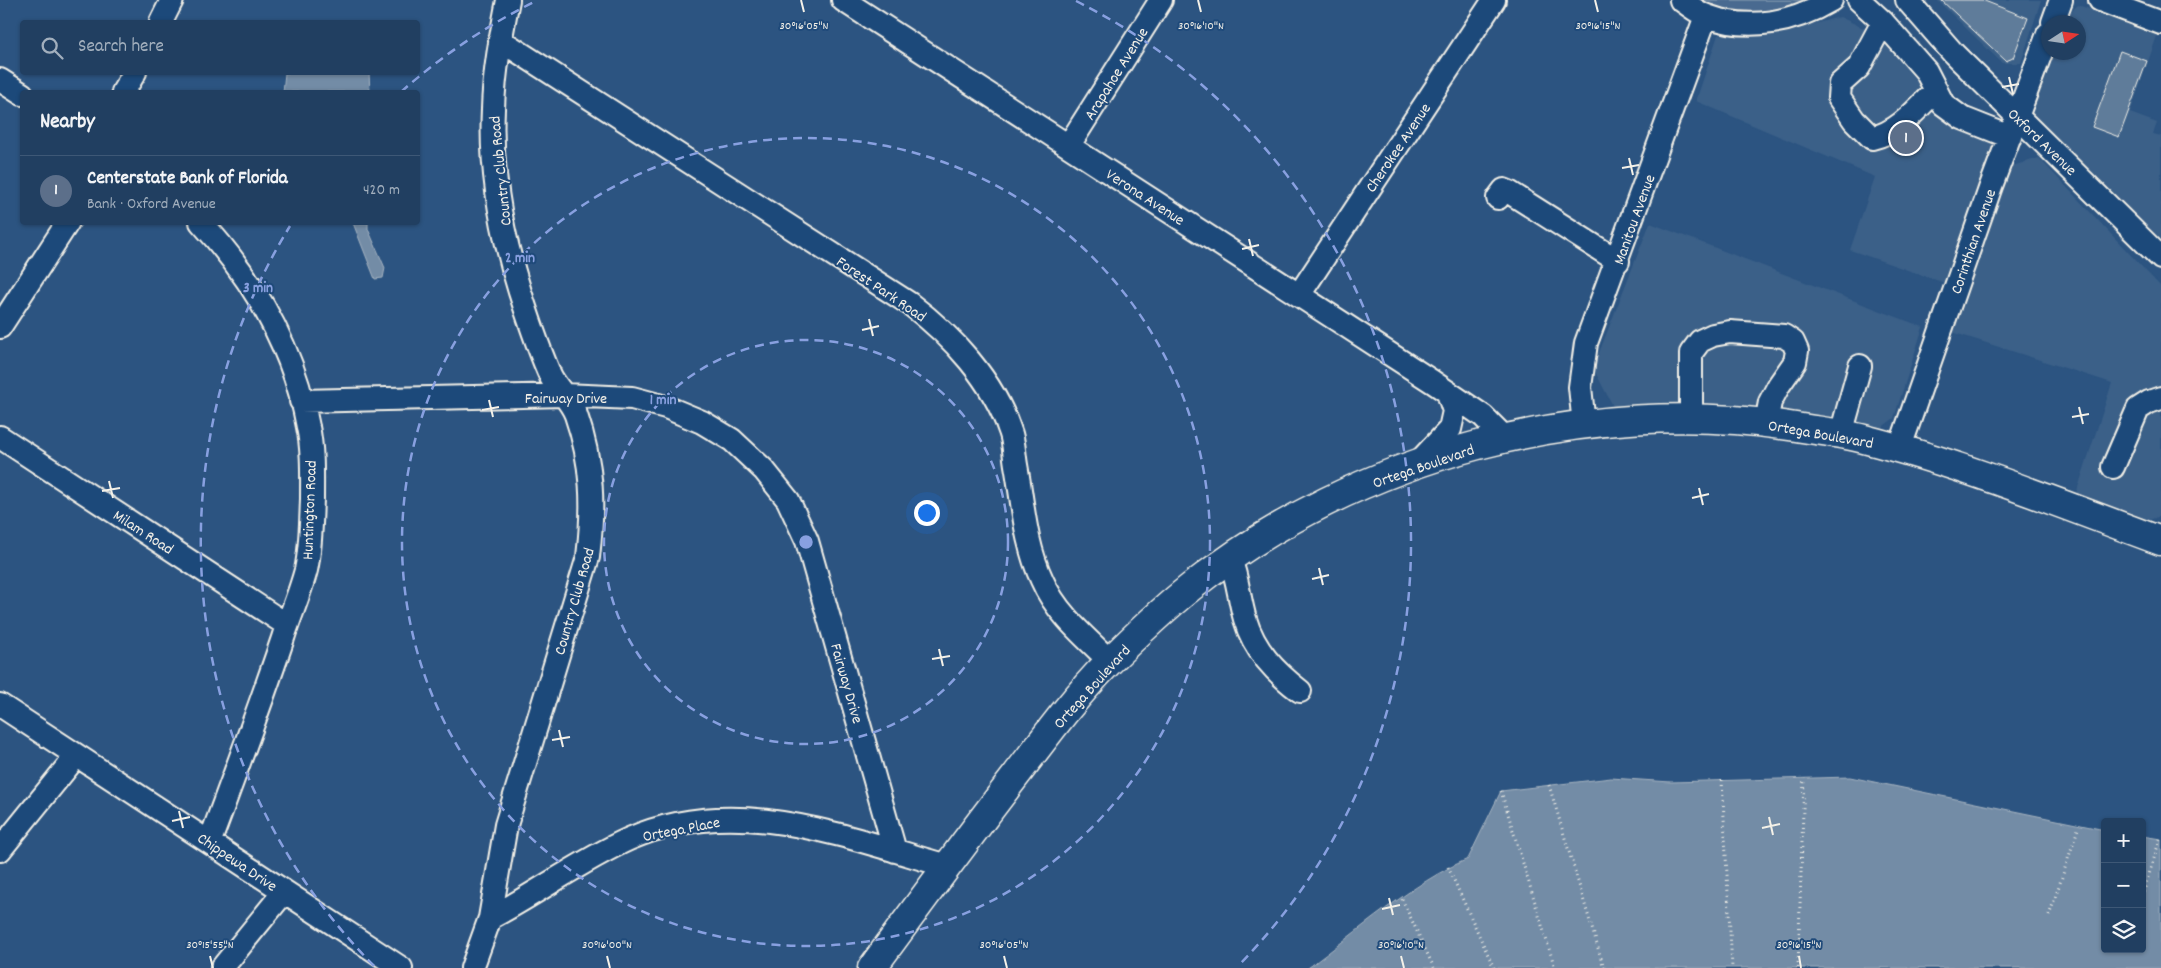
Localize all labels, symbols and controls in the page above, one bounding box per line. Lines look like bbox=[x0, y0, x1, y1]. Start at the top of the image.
north arrow bbox=[2041, 15, 2086, 60]
text: 30°16'05"N bbox=[780, 18, 829, 35]
text: 30°16'10"N bbox=[1178, 18, 1224, 35]
text: 30°16'15"N bbox=[1576, 18, 1621, 35]
search box bbox=[20, 20, 420, 75]
street label: Arapahoe Avenue bbox=[1079, 23, 1155, 125]
icon: search bbox=[38, 34, 66, 62]
text: Search here bbox=[78, 34, 164, 61]
street label: Cherokee Avenue bbox=[1361, 99, 1438, 198]
street label: Oxford Avenue bbox=[2001, 104, 2081, 182]
text: Nearby bbox=[40, 108, 95, 138]
street label: Country Club Road bbox=[484, 115, 519, 227]
pin: 1 bbox=[1890, 119, 1922, 157]
street label: Verona Avenue bbox=[1101, 164, 1189, 232]
text: Centerstate Bank of Florida bbox=[87, 166, 288, 193]
street label: Manitou Avenue bbox=[1608, 171, 1662, 268]
text: 1 bbox=[54, 179, 58, 202]
text: 420 m bbox=[363, 179, 400, 202]
street label: Corinthian Avenue bbox=[1946, 186, 2003, 297]
text: Bank · Oxford Avenue bbox=[87, 193, 216, 216]
text: 2 min bbox=[505, 248, 535, 270]
street label: Forest Park Road bbox=[831, 251, 930, 329]
text: 3 min bbox=[243, 278, 273, 300]
street label: Fairway Drive bbox=[525, 388, 607, 411]
text: 1 min bbox=[650, 390, 676, 412]
street label: Ortega Boulevard bbox=[1766, 415, 1875, 456]
street label: Ortega Boulevard bbox=[1370, 439, 1478, 496]
street label: Huntington Road bbox=[297, 460, 324, 560]
your location bbox=[914, 500, 940, 526]
street label: Milam Road bbox=[108, 505, 178, 561]
centre of rings bbox=[797, 533, 815, 551]
street label: Country Club Road bbox=[549, 545, 602, 658]
street label: Ortega Boulevard bbox=[1049, 640, 1137, 735]
street label: Fairway Drive bbox=[823, 641, 868, 726]
street label: Ortega Place bbox=[641, 812, 722, 849]
map controls bbox=[2101, 818, 2146, 953]
button: + bbox=[2101, 818, 2146, 863]
street label: Chippewa Drive bbox=[192, 828, 281, 898]
button: − bbox=[2101, 863, 2146, 908]
button: layers bbox=[2101, 908, 2146, 953]
text: 30°15'55"N bbox=[186, 937, 234, 954]
text: 30°16'00"N bbox=[582, 937, 632, 954]
text: 30°16'05"N bbox=[980, 937, 1029, 954]
text: 30°16'10"N bbox=[1378, 937, 1424, 954]
text: 30°16'15"N bbox=[1777, 937, 1822, 954]

